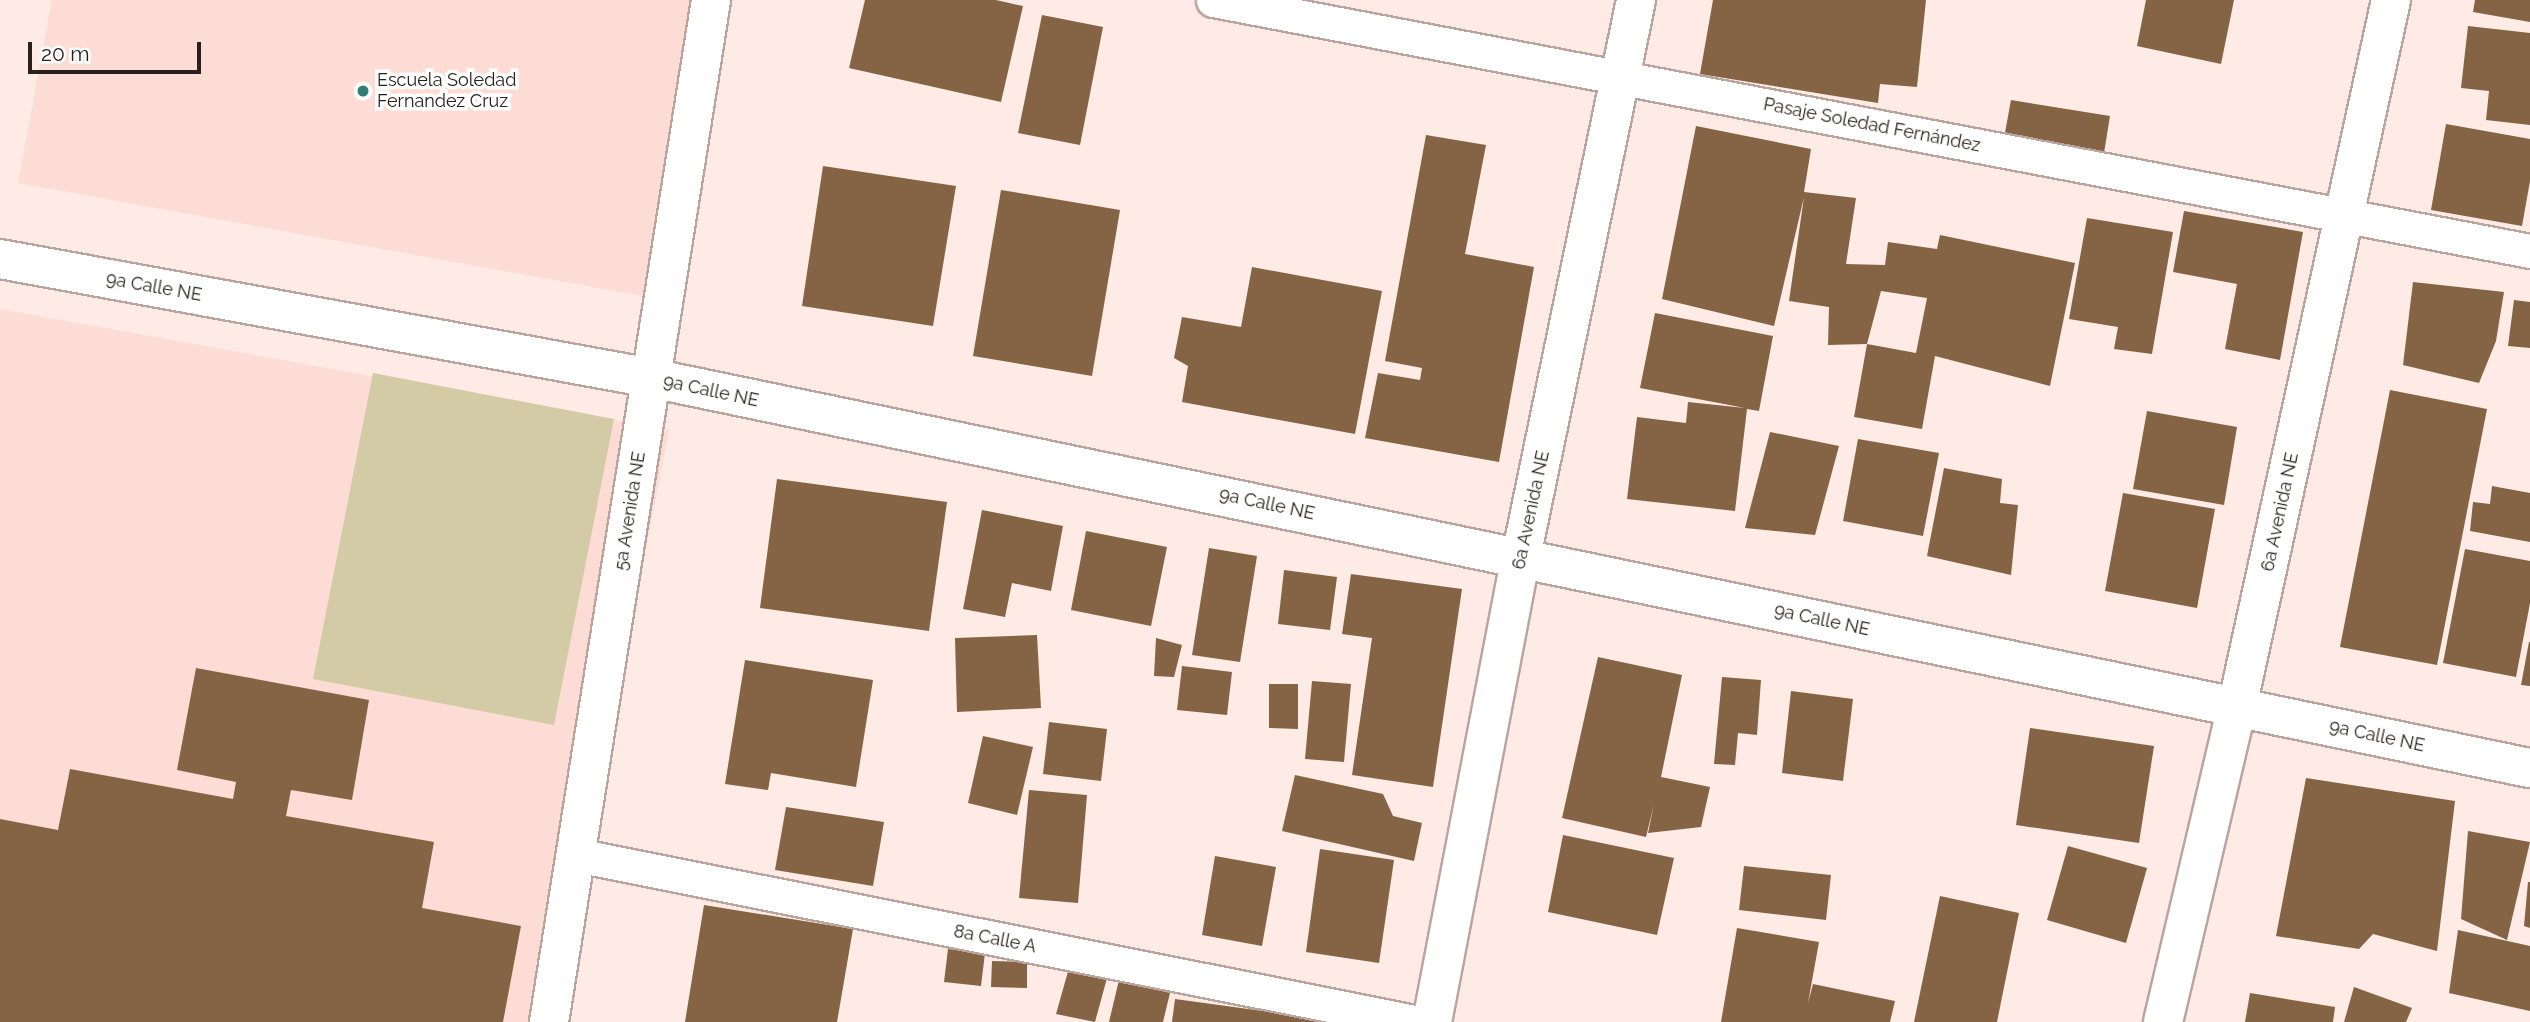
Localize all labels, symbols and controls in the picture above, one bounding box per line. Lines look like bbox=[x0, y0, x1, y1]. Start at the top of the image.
scale bar bbox=[32, 28, 205, 72]
text: 20 m bbox=[41, 41, 89, 66]
place label: Escuela Soledad Fernandez Cruz bbox=[377, 70, 516, 112]
marker: Escuela Soledad Fernandez Cruz bbox=[355, 83, 371, 99]
street label: Pasaje Soledad Fernández bbox=[1762, 93, 1982, 157]
street label: 9a Calle NE bbox=[104, 268, 204, 306]
street label: 9a Calle NE bbox=[661, 370, 761, 412]
street label: 6a Avenida NE bbox=[1508, 448, 1554, 572]
street label: 5a Avenida NE bbox=[610, 450, 650, 572]
street label: 6a Avenida NE bbox=[2257, 450, 2303, 574]
street label: 9a Calle NE bbox=[1217, 483, 1317, 525]
street label: 9a Calle NE bbox=[1772, 599, 1872, 641]
street label: 9a Calle NE bbox=[2327, 715, 2427, 757]
street label: 8a Calle A bbox=[952, 920, 1038, 958]

